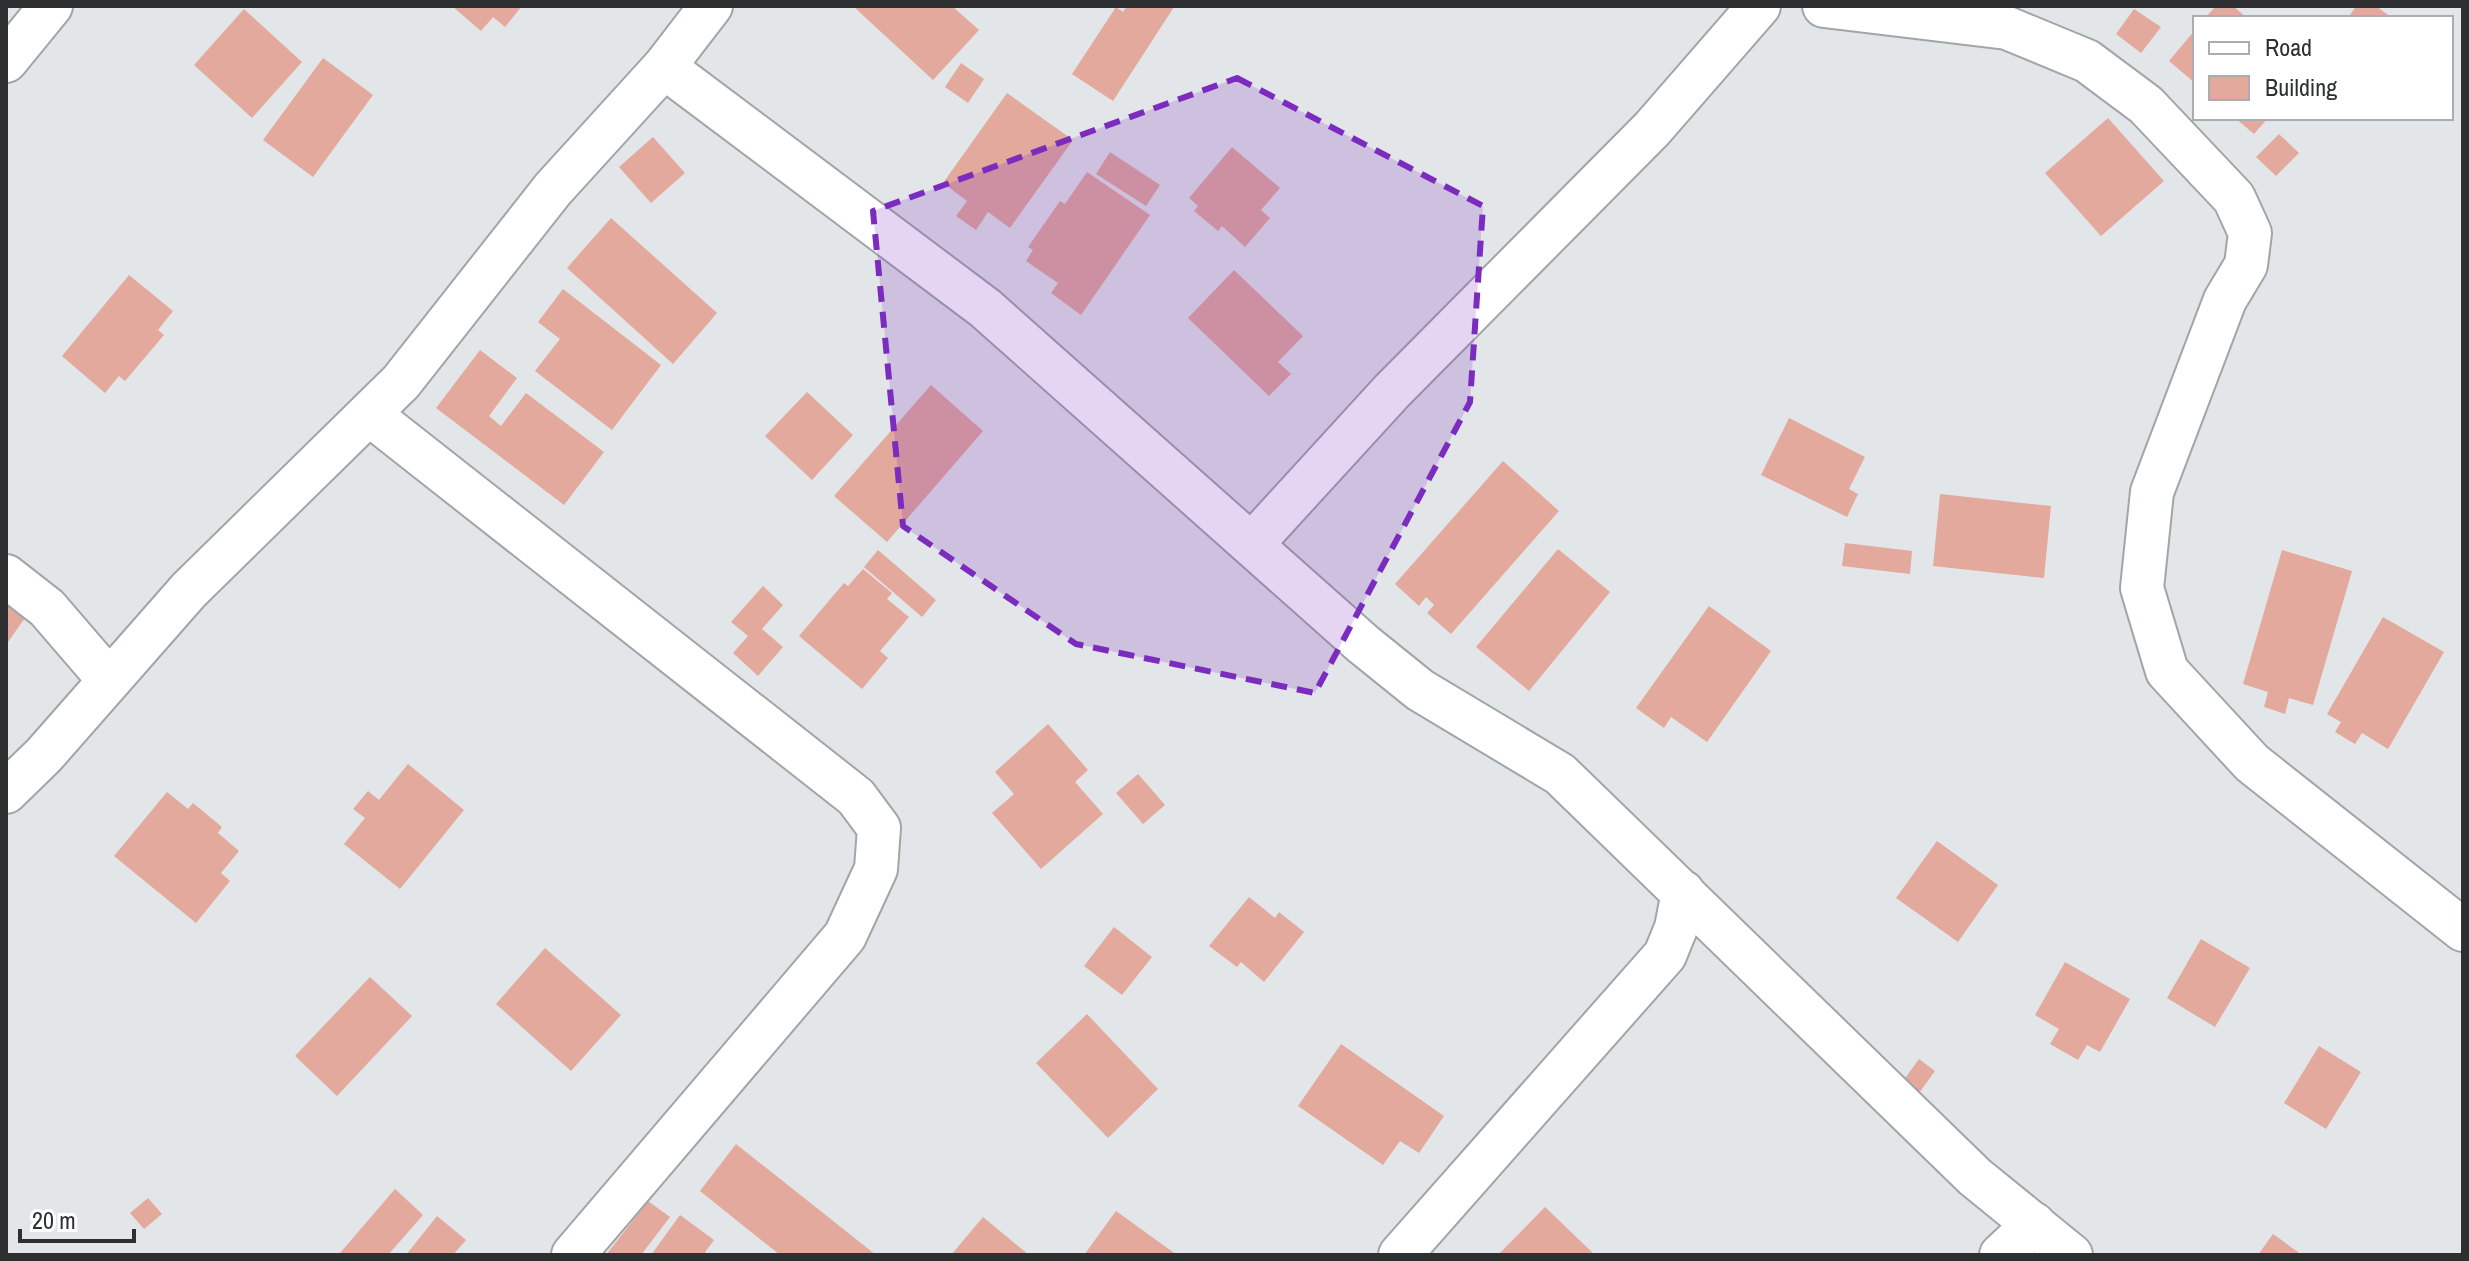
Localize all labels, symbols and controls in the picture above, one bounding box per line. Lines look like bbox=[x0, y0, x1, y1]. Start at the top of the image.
legend bbox=[2193, 16, 2453, 120]
text: Road bbox=[2265, 31, 2312, 63]
text: Building bbox=[2265, 71, 2337, 103]
scale bar bbox=[20, 1193, 134, 1243]
text: 20 m bbox=[32, 1204, 76, 1236]

